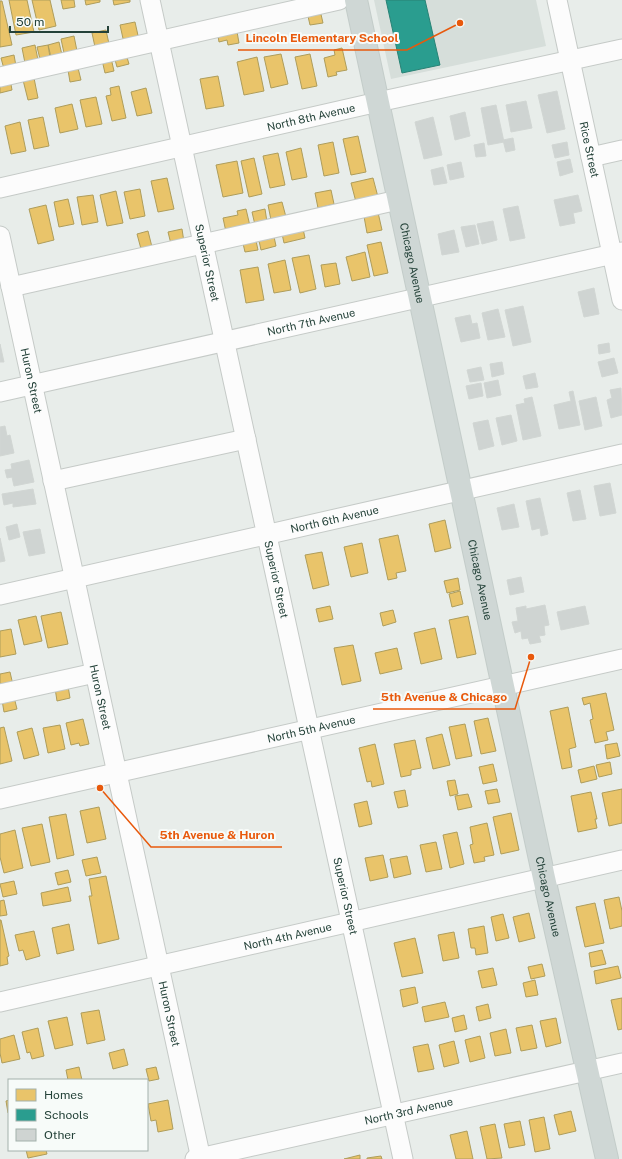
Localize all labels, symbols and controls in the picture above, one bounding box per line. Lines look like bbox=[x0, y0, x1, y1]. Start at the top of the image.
scale bar bbox=[10, 8, 108, 34]
text: 50 m bbox=[16, 15, 44, 29]
callout: Lincoln Elementary School bbox=[238, 26, 407, 50]
text: Lincoln Elementary School bbox=[246, 31, 399, 45]
street label: North 8th Avenue bbox=[266, 101, 356, 133]
street label: Rice Street bbox=[577, 120, 601, 179]
street label: Chicago Avenue bbox=[398, 222, 427, 304]
street label: Superior Street bbox=[193, 223, 222, 303]
street label: North 7th Avenue bbox=[266, 306, 356, 338]
street label: Huron Street bbox=[19, 347, 44, 414]
street label: North 6th Avenue bbox=[289, 503, 380, 535]
street label: Superior Street bbox=[262, 539, 291, 619]
street label: Chicago Avenue bbox=[466, 539, 495, 621]
street label: Huron Street bbox=[87, 663, 113, 731]
callout: 5th Avenue & Chicago bbox=[373, 685, 515, 709]
text: 5th Avenue & Chicago bbox=[381, 690, 507, 704]
street label: North 5th Avenue bbox=[266, 713, 356, 745]
callout: 5th Avenue & Huron bbox=[151, 823, 282, 847]
text: 5th Avenue & Huron bbox=[159, 828, 275, 842]
street label: Chicago Avenue bbox=[534, 855, 563, 938]
street label: Superior Street bbox=[331, 856, 360, 936]
street label: North 4th Avenue bbox=[242, 920, 333, 952]
street label: Huron Street bbox=[156, 980, 182, 1048]
legend bbox=[8, 1079, 148, 1151]
text: Homes bbox=[44, 1088, 83, 1102]
street label: North 3rd Avenue bbox=[363, 1095, 454, 1127]
text: Schools bbox=[44, 1108, 89, 1122]
text: Other bbox=[44, 1128, 76, 1142]

